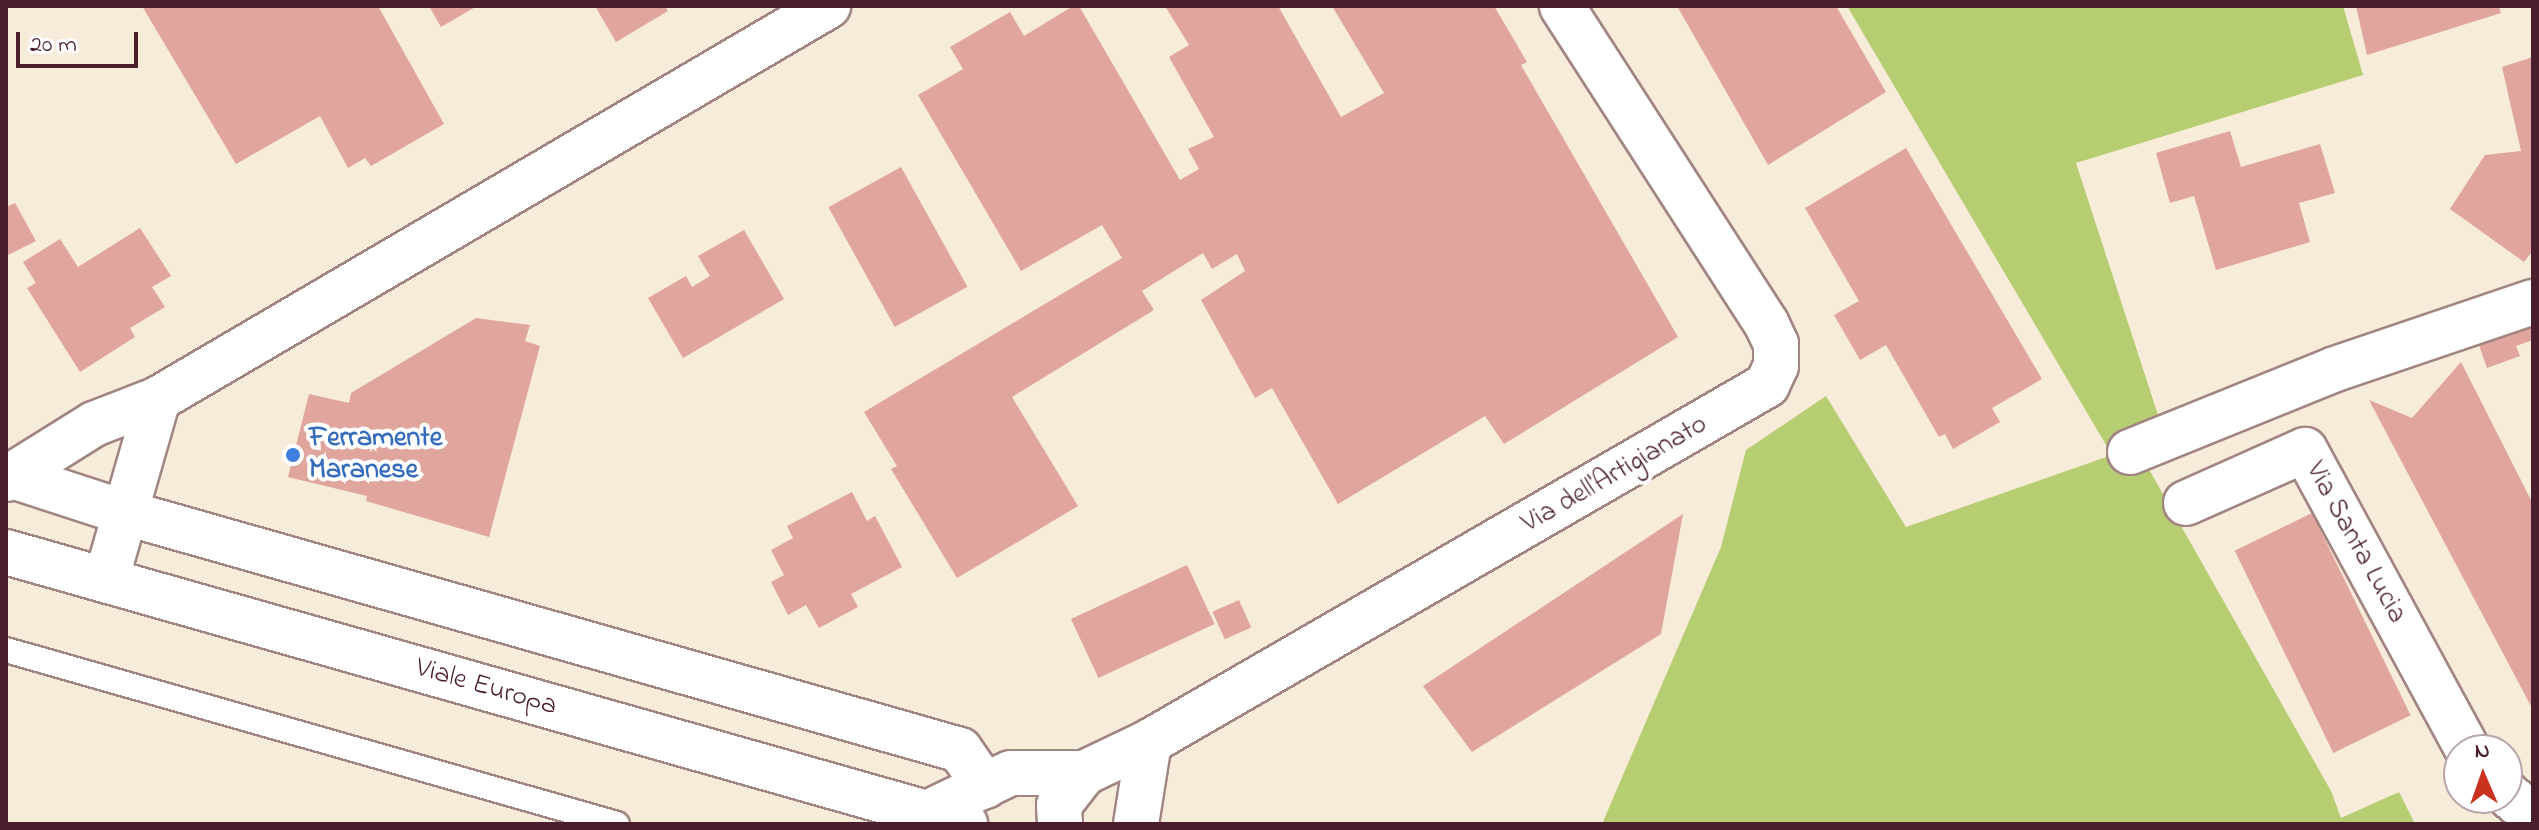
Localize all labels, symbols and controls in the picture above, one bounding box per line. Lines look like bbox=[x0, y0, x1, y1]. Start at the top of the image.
scale bar bbox=[20, 16, 142, 66]
text: 20 m bbox=[30, 28, 77, 63]
street label: Via dell'Artigianato bbox=[1516, 408, 1714, 542]
place label: Ferramente Maranese bbox=[309, 422, 442, 488]
marker: Ferramente Maranese bbox=[284, 446, 302, 464]
street label: Via Santa Lucia bbox=[2297, 457, 2413, 629]
street label: Viale Europa bbox=[411, 652, 561, 724]
north arrow bbox=[2443, 734, 2523, 814]
text: N bbox=[2474, 736, 2490, 768]

